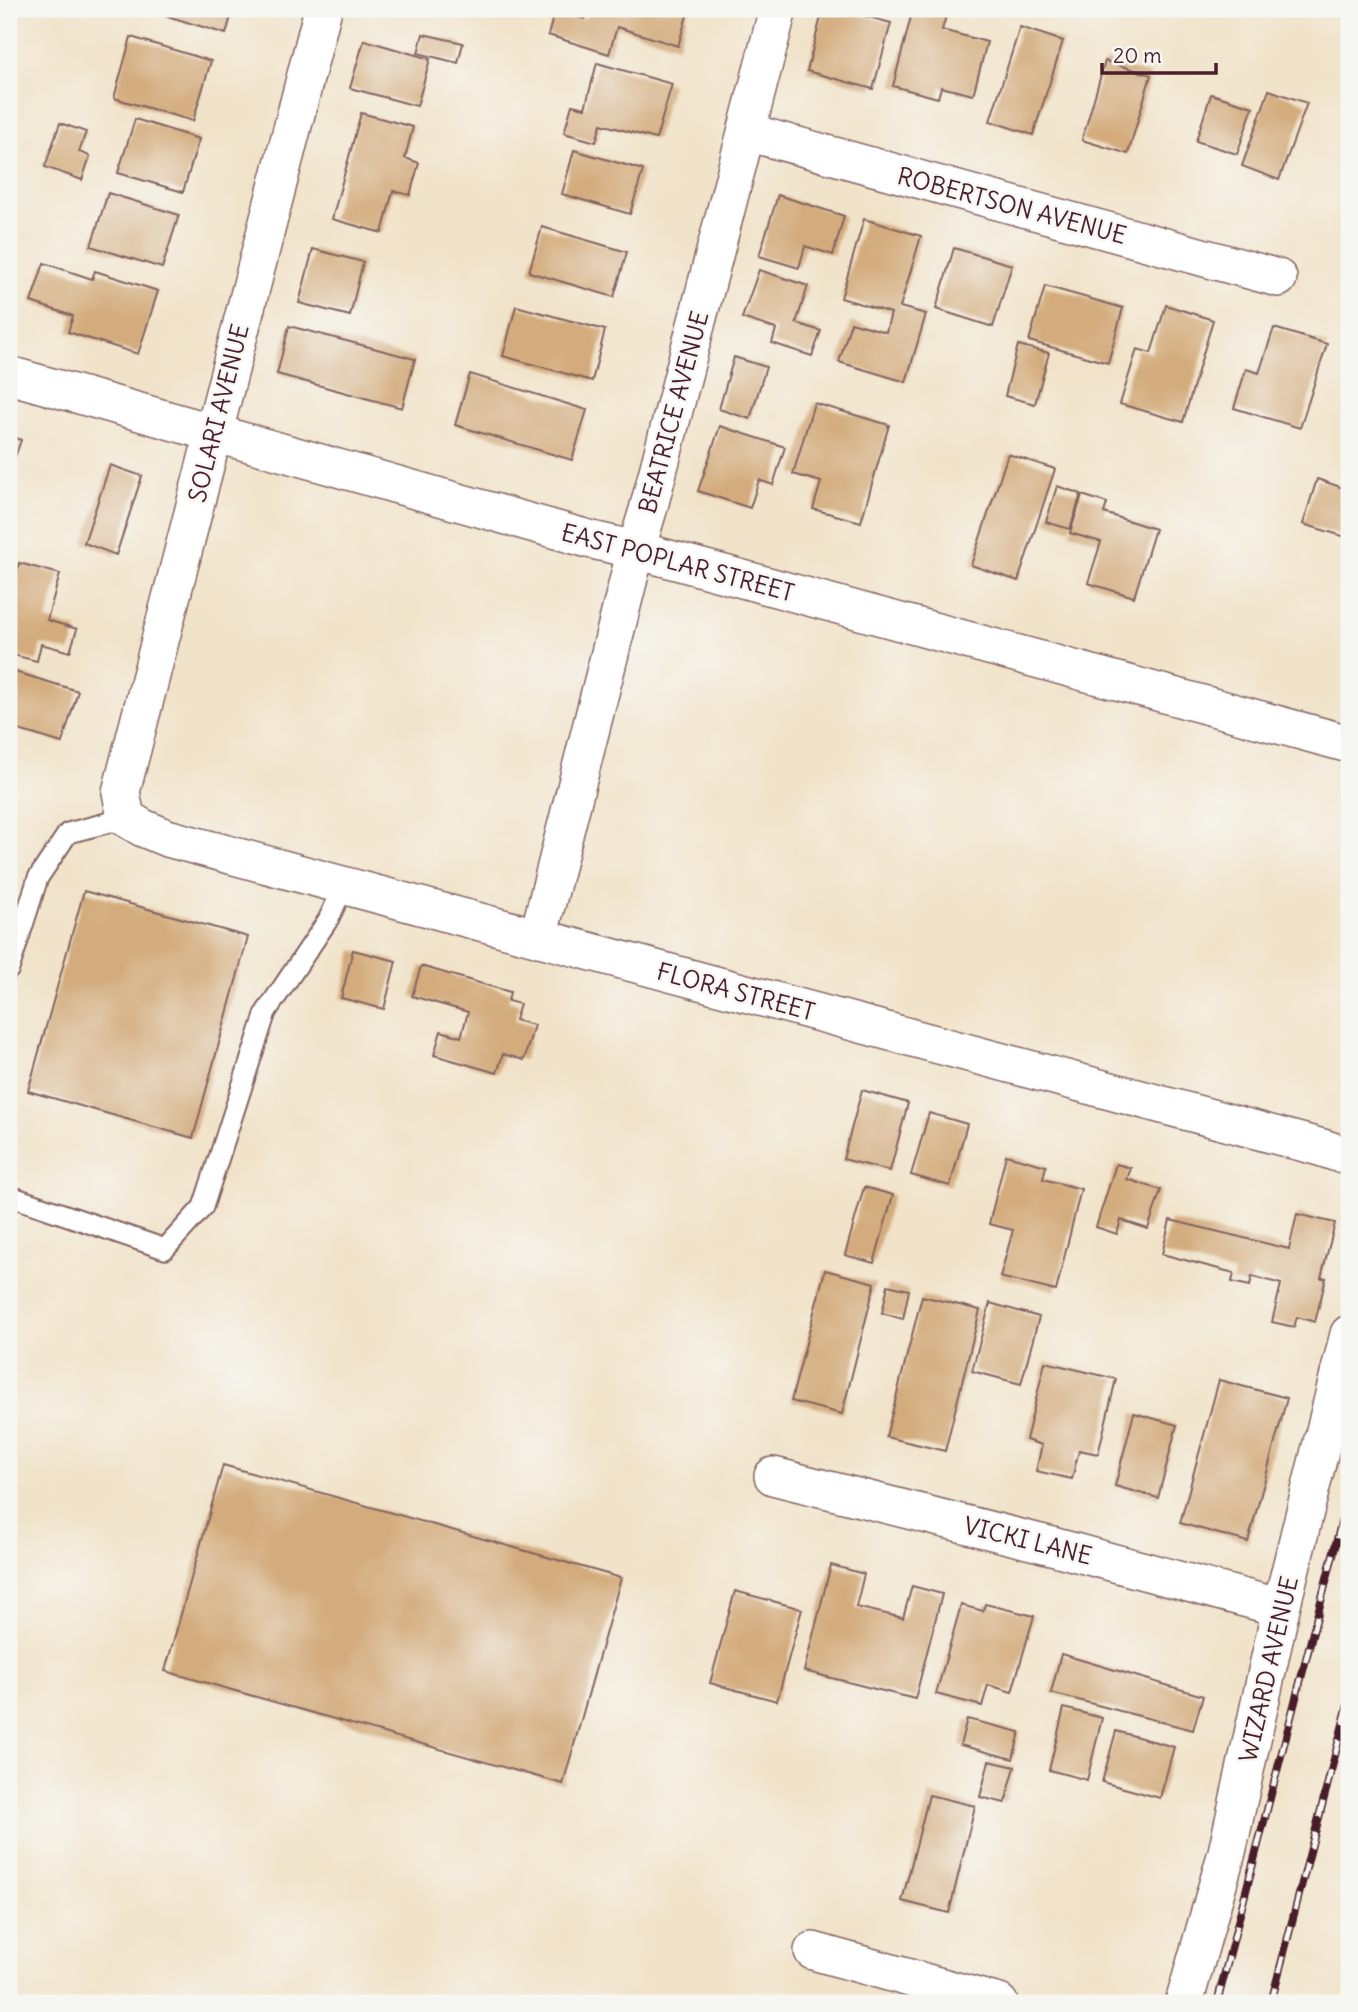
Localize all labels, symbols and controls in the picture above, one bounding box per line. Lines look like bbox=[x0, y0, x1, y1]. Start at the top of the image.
scale bar bbox=[1102, 32, 1216, 76]
text: 20 m bbox=[1113, 42, 1162, 69]
street label: ROBERTSON AVENUE bbox=[894, 160, 1130, 250]
street label: BEATRICE AVENUE bbox=[632, 308, 714, 516]
street label: SOLARI AVENUE bbox=[181, 321, 255, 505]
street label: EAST POPLAR STREET bbox=[558, 516, 798, 608]
street label: FLORA STREET bbox=[654, 955, 818, 1027]
street label: VICKI LANE bbox=[961, 1510, 1095, 1570]
street label: WIZARD AVENUE bbox=[1232, 1573, 1304, 1765]

